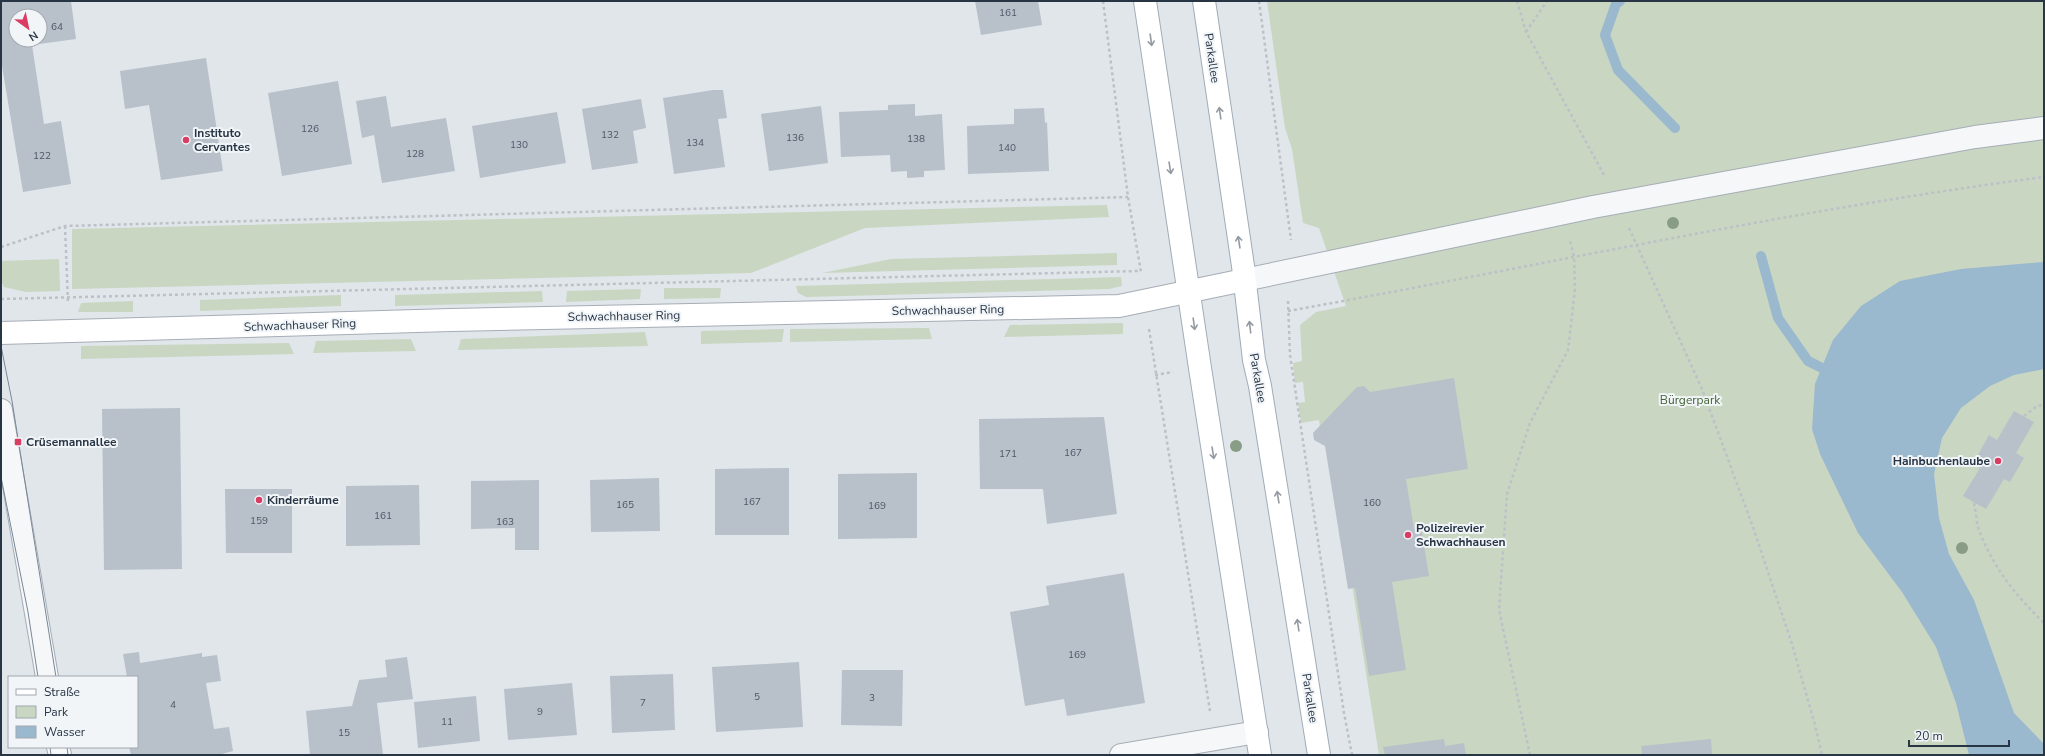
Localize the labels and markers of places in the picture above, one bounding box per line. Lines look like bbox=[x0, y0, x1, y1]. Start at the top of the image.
place label: Instituto Cervantes bbox=[194, 125, 250, 155]
marker: Instituto Cervantes bbox=[181, 135, 191, 145]
place label: Crüsemannallee bbox=[26, 434, 117, 450]
marker: Crüsemannallee bbox=[13, 437, 23, 447]
place label: Hainbuchenlaube bbox=[1893, 453, 1990, 469]
marker: Hainbuchenlaube bbox=[1993, 456, 2003, 466]
place label: Kinderräume bbox=[267, 492, 339, 508]
marker: Kinderräume bbox=[254, 495, 264, 505]
place label: Polizeirevier Schwachhausen bbox=[1416, 520, 1505, 550]
marker: Polizeirevier Schwachhausen bbox=[1403, 530, 1413, 540]

